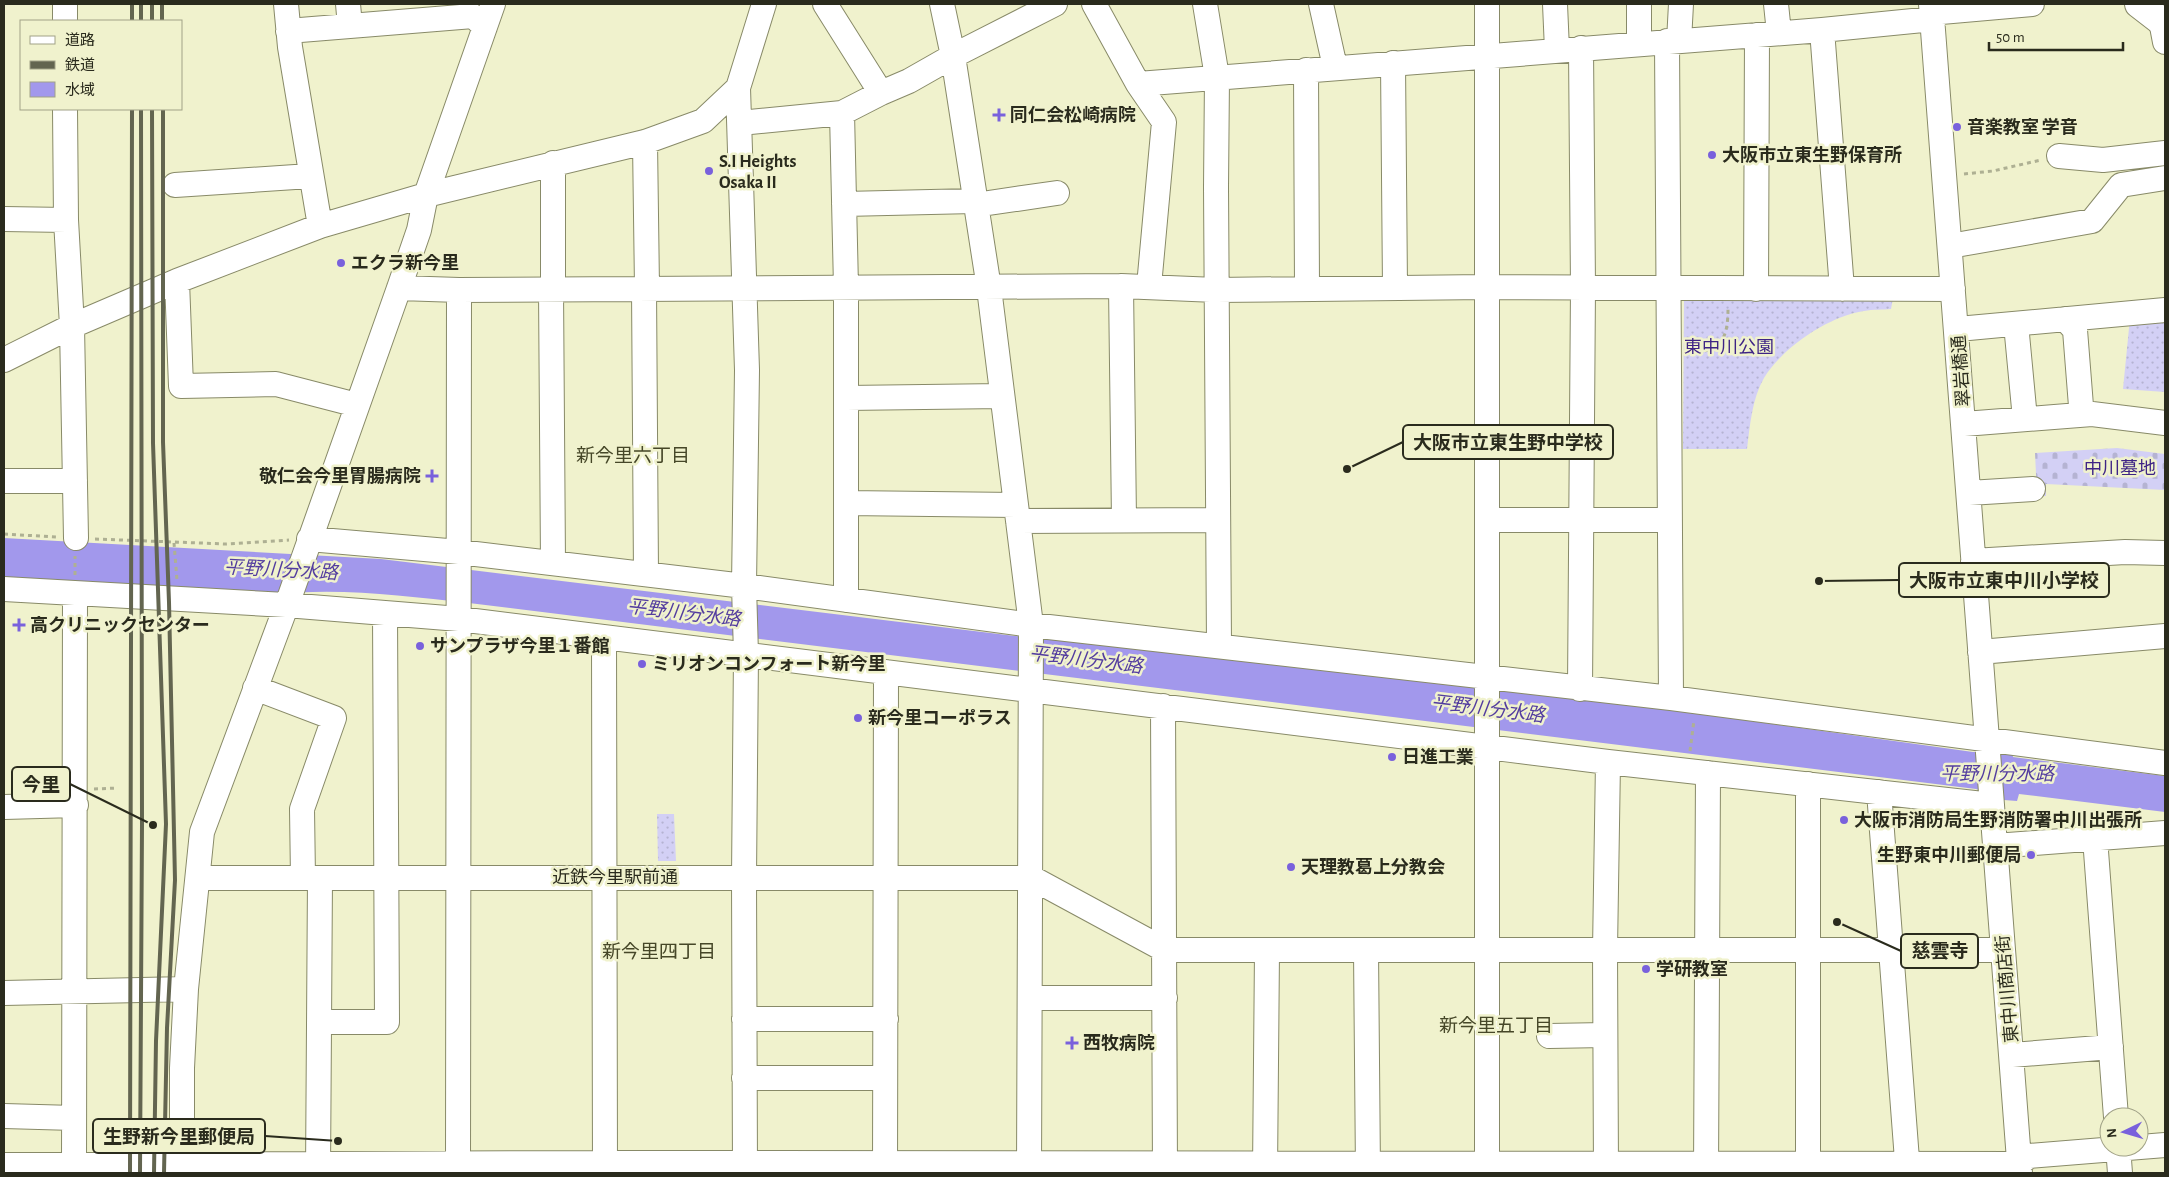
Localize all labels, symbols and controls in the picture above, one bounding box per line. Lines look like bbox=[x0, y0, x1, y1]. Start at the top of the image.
legend bbox=[20, 20, 182, 110]
scale bar bbox=[1989, 20, 2123, 52]
text: 50 m bbox=[1996, 30, 2025, 45]
text: 道路 bbox=[65, 32, 95, 48]
text: 鉄道 bbox=[65, 57, 95, 73]
text: 水域 bbox=[65, 82, 95, 98]
place label: 同仁会松崎病院 bbox=[1010, 105, 1136, 125]
marker: 同仁会松崎病院 bbox=[992, 108, 1006, 122]
place label: 音楽教室 学音 bbox=[1967, 117, 2078, 137]
marker: 音楽教室 学音 bbox=[1951, 121, 1963, 133]
place label: 大阪市立東生野保育所 bbox=[1722, 145, 1902, 165]
marker: 大阪市立東生野保育所 bbox=[1706, 149, 1718, 161]
place label: S.I Heights Osaka II bbox=[719, 153, 796, 192]
marker: S.I Heights Osaka II bbox=[703, 165, 715, 177]
place label: エクラ新今里 bbox=[351, 253, 459, 273]
marker: エクラ新今里 bbox=[335, 257, 347, 269]
street label: 翠岩橋通 bbox=[1950, 334, 1973, 408]
park label: 東中川公園 bbox=[1684, 338, 1774, 357]
callout: 大阪市立東生野中学校 bbox=[1403, 425, 1613, 459]
text: 大阪市立東生野中学校 bbox=[1413, 432, 1603, 453]
district label: 新今里六丁目 bbox=[576, 445, 690, 466]
park label: 中川墓地 bbox=[2084, 459, 2156, 478]
place label: 敬仁会今里胃腸病院 bbox=[259, 466, 421, 486]
marker: 敬仁会今里胃腸病院 bbox=[425, 469, 439, 483]
water label: 平野川分水路 bbox=[223, 557, 340, 583]
callout: 大阪市立東中川小学校 bbox=[1899, 563, 2109, 597]
text: 大阪市立東中川小学校 bbox=[1909, 570, 2099, 591]
water label: 平野川分水路 bbox=[626, 596, 744, 630]
place label: 高クリニックセンター bbox=[30, 616, 210, 635]
marker: 高クリニックセンター bbox=[12, 618, 26, 632]
place label: サンプラザ今里１番館 bbox=[430, 636, 609, 656]
marker: サンプラザ今里１番館 bbox=[414, 640, 426, 652]
water label: 平野川分水路 bbox=[1028, 643, 1146, 677]
place label: ミリオンコンフォート新今里 bbox=[652, 654, 885, 674]
marker: ミリオンコンフォート新今里 bbox=[636, 658, 648, 670]
water label: 平野川分水路 bbox=[1430, 692, 1548, 726]
place label: 新今里コーポラス bbox=[868, 708, 1012, 728]
marker: 新今里コーポラス bbox=[852, 712, 864, 724]
place label: 日進工業 bbox=[1402, 747, 1474, 767]
marker: 日進工業 bbox=[1386, 751, 1398, 763]
water label: 平野川分水路 bbox=[1940, 764, 2056, 784]
callout: 今里 bbox=[12, 767, 70, 801]
text: 今里 bbox=[22, 775, 60, 795]
place label: 大阪市消防局生野消防署中川出張所 bbox=[1854, 810, 2142, 830]
marker: 大阪市消防局生野消防署中川出張所 bbox=[1838, 814, 1850, 826]
place label: 生野東中川郵便局 bbox=[1877, 845, 2021, 865]
marker: 生野東中川郵便局 bbox=[2025, 849, 2037, 861]
place label: 天理教葛上分教会 bbox=[1301, 857, 1445, 877]
marker: 天理教葛上分教会 bbox=[1285, 861, 1297, 873]
street label: 近鉄今里駅前通 bbox=[552, 867, 678, 887]
callout: 慈雲寺 bbox=[1901, 934, 1978, 968]
street label: 東中川商店街 bbox=[1992, 934, 2022, 1044]
text: 慈雲寺 bbox=[1911, 940, 1969, 961]
district label: 新今里四丁目 bbox=[602, 941, 716, 962]
place label: 学研教室 bbox=[1656, 959, 1728, 979]
marker: 学研教室 bbox=[1640, 963, 1652, 975]
district label: 新今里五丁目 bbox=[1439, 1015, 1553, 1036]
place label: 西牧病院 bbox=[1083, 1033, 1155, 1053]
marker: 西牧病院 bbox=[1065, 1036, 1079, 1050]
north arrow bbox=[2099, 1107, 2149, 1157]
callout: 生野新今里郵便局 bbox=[93, 1119, 265, 1153]
text: 生野新今里郵便局 bbox=[103, 1127, 255, 1147]
text: N bbox=[2105, 1128, 2119, 1139]

